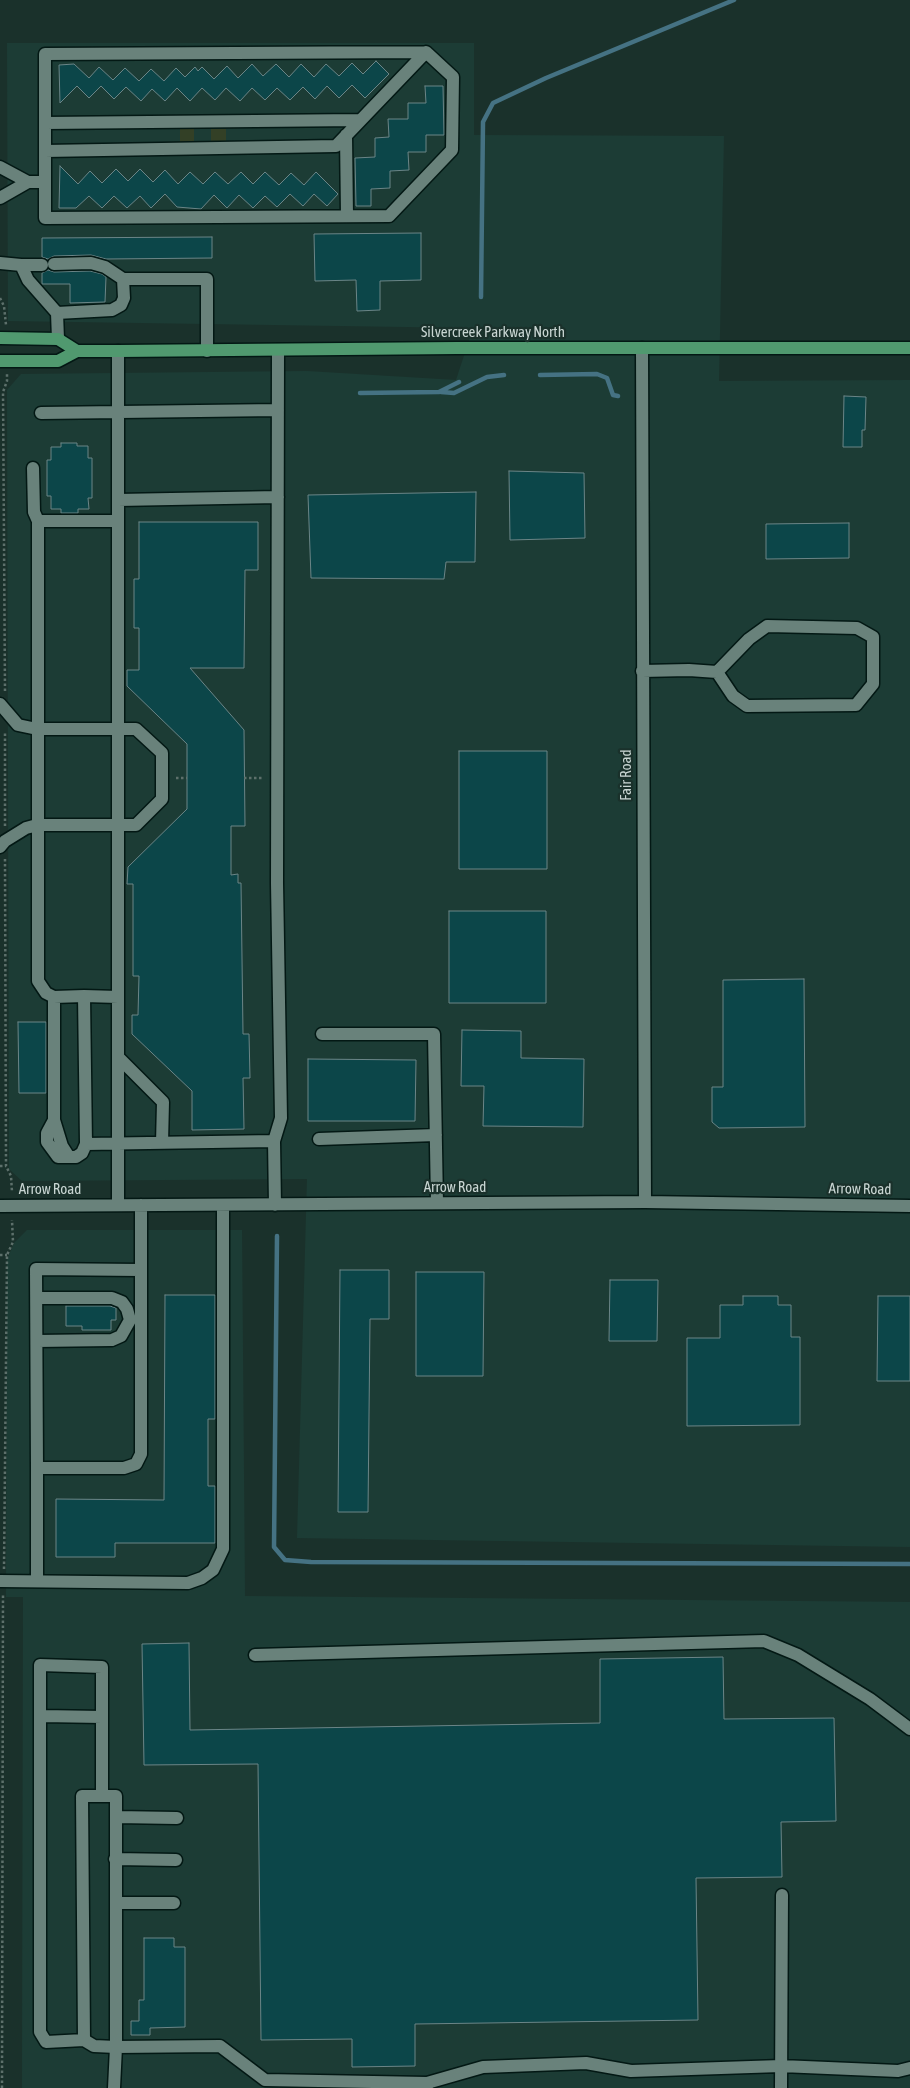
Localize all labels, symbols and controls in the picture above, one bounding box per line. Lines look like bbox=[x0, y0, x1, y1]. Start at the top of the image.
street label: Silvercreek Parkway North bbox=[421, 323, 565, 341]
street label: Fair Road bbox=[617, 749, 635, 801]
street label: Arrow Road bbox=[424, 1178, 486, 1196]
street label: Arrow Road bbox=[828, 1179, 892, 1199]
street label: Arrow Road bbox=[19, 1180, 81, 1198]

